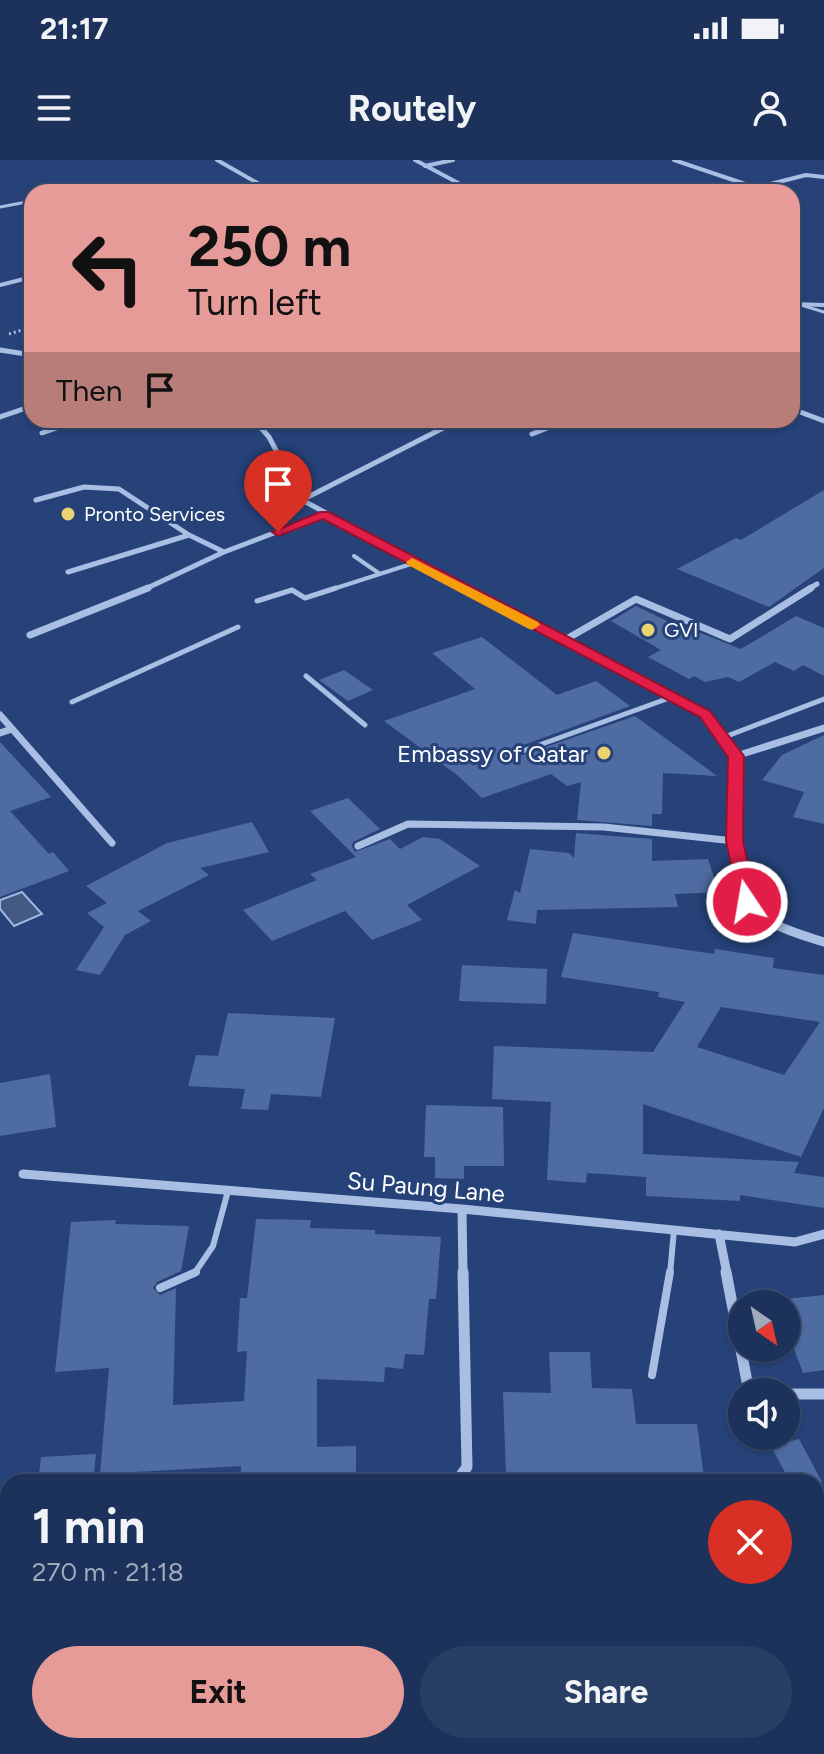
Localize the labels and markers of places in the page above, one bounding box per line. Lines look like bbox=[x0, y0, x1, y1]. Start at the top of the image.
pin bbox=[244, 450, 312, 532]
place label: Pronto Services bbox=[84, 502, 225, 526]
marker: Pronto Services bbox=[59, 505, 77, 523]
place label: GVI bbox=[664, 618, 698, 642]
marker: GVI bbox=[639, 621, 657, 639]
place label: Embassy of Qatar bbox=[397, 739, 588, 768]
marker: Embassy of Qatar bbox=[595, 744, 613, 762]

